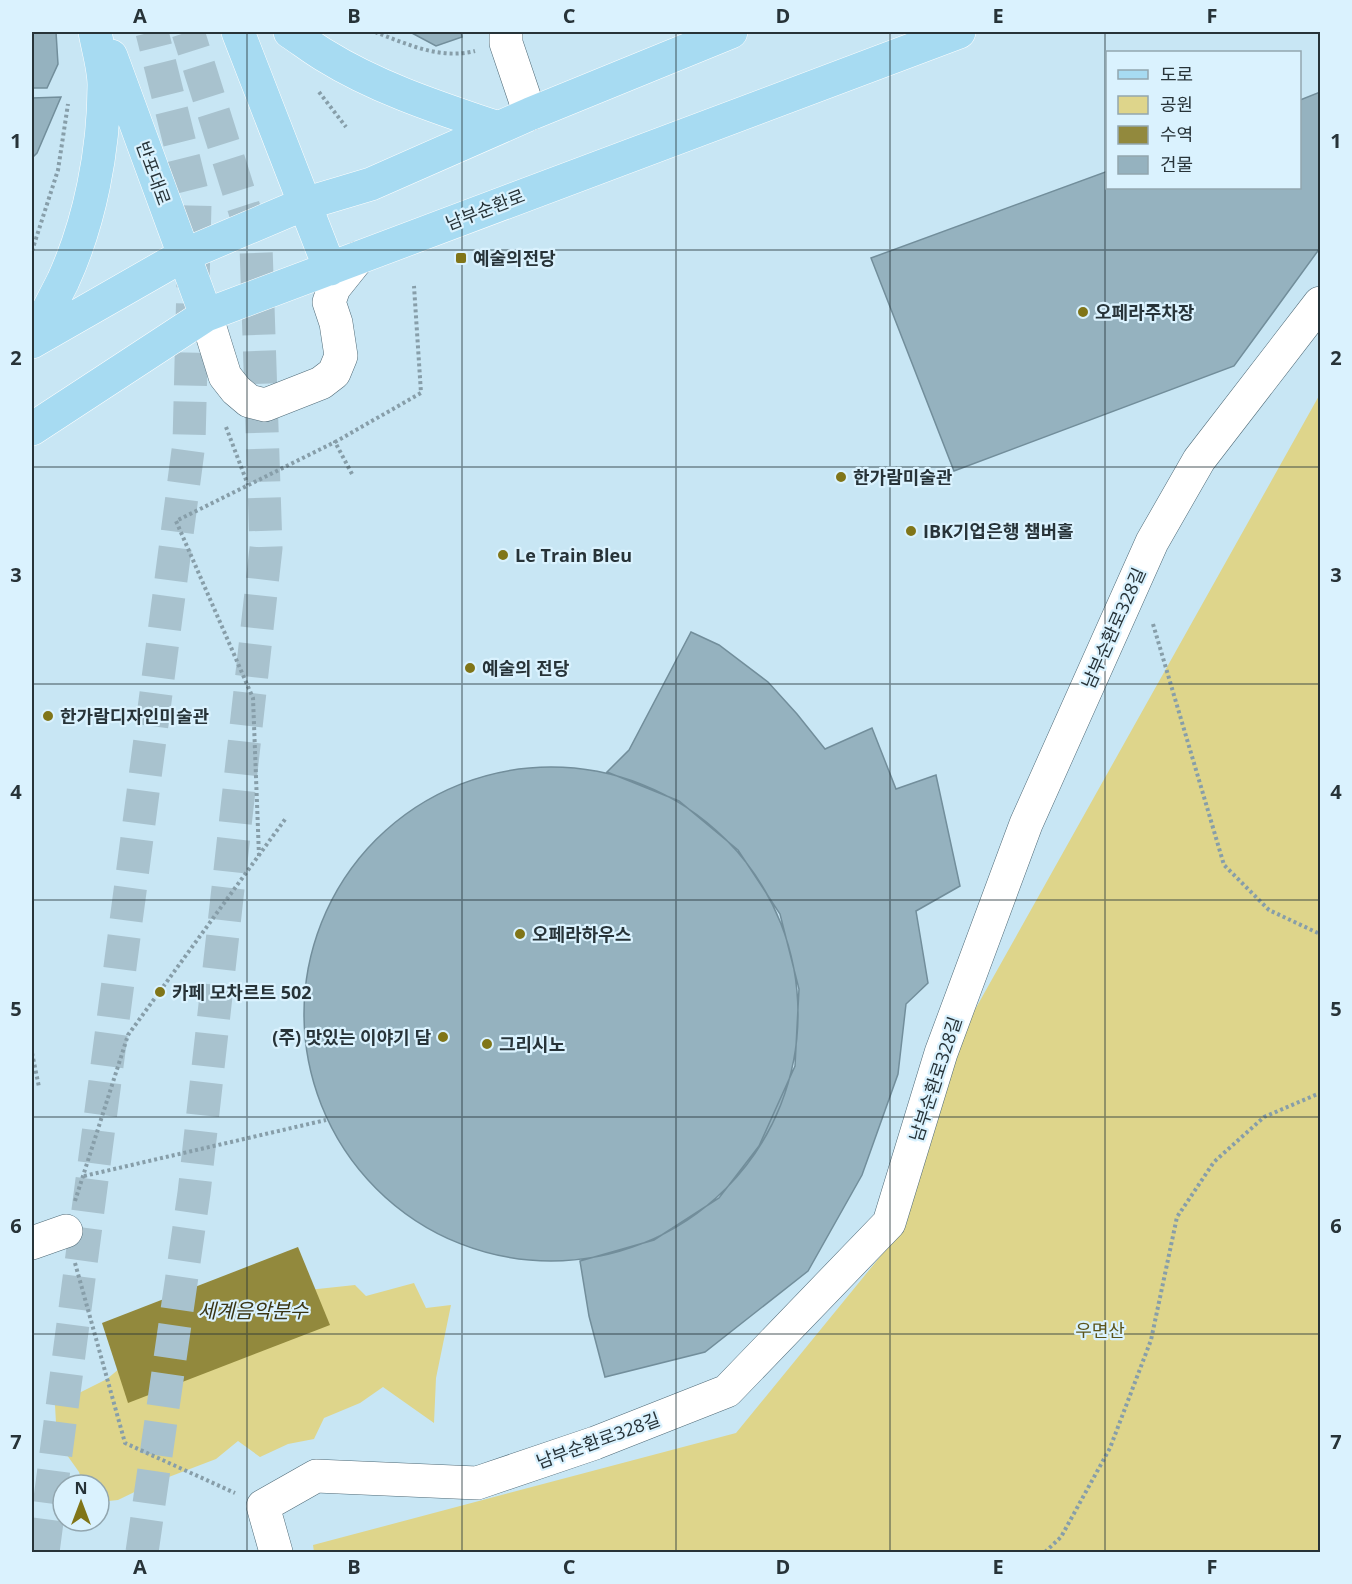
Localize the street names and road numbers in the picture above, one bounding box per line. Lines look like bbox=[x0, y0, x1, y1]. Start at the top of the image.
street label: 반포대로 bbox=[131, 138, 177, 208]
street label: 남부순환로 bbox=[442, 183, 528, 235]
street label: 남부순환로328길 bbox=[1076, 564, 1150, 692]
street label: 남부순환로328길 bbox=[903, 1013, 967, 1145]
street label: 남부순환로328길 bbox=[533, 1406, 663, 1474]

